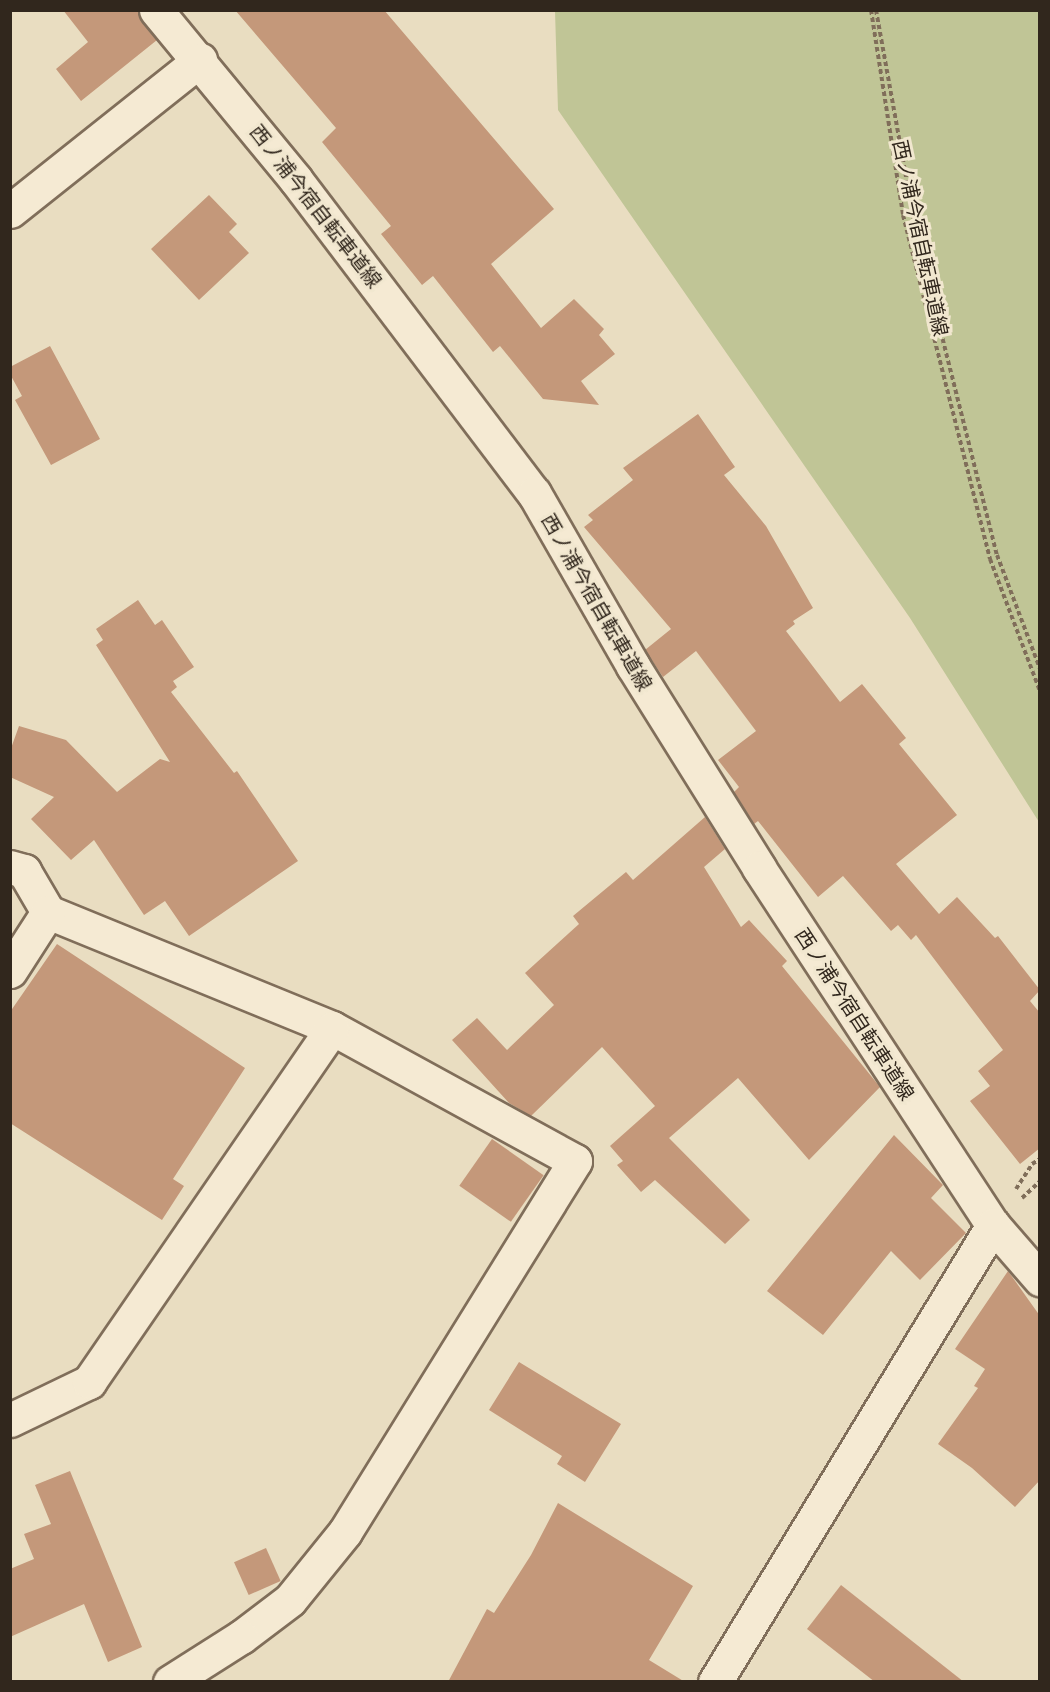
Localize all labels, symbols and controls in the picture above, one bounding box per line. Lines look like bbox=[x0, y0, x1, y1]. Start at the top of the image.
street label: 西ノ浦今宿自転車道線 bbox=[245, 120, 387, 292]
street label: 西ノ浦今宿自転車道線 bbox=[888, 138, 954, 338]
street label: 西ノ浦今宿自転車道線 bbox=[537, 509, 657, 695]
street label: 西ノ浦今宿自転車道線 bbox=[790, 924, 920, 1104]

